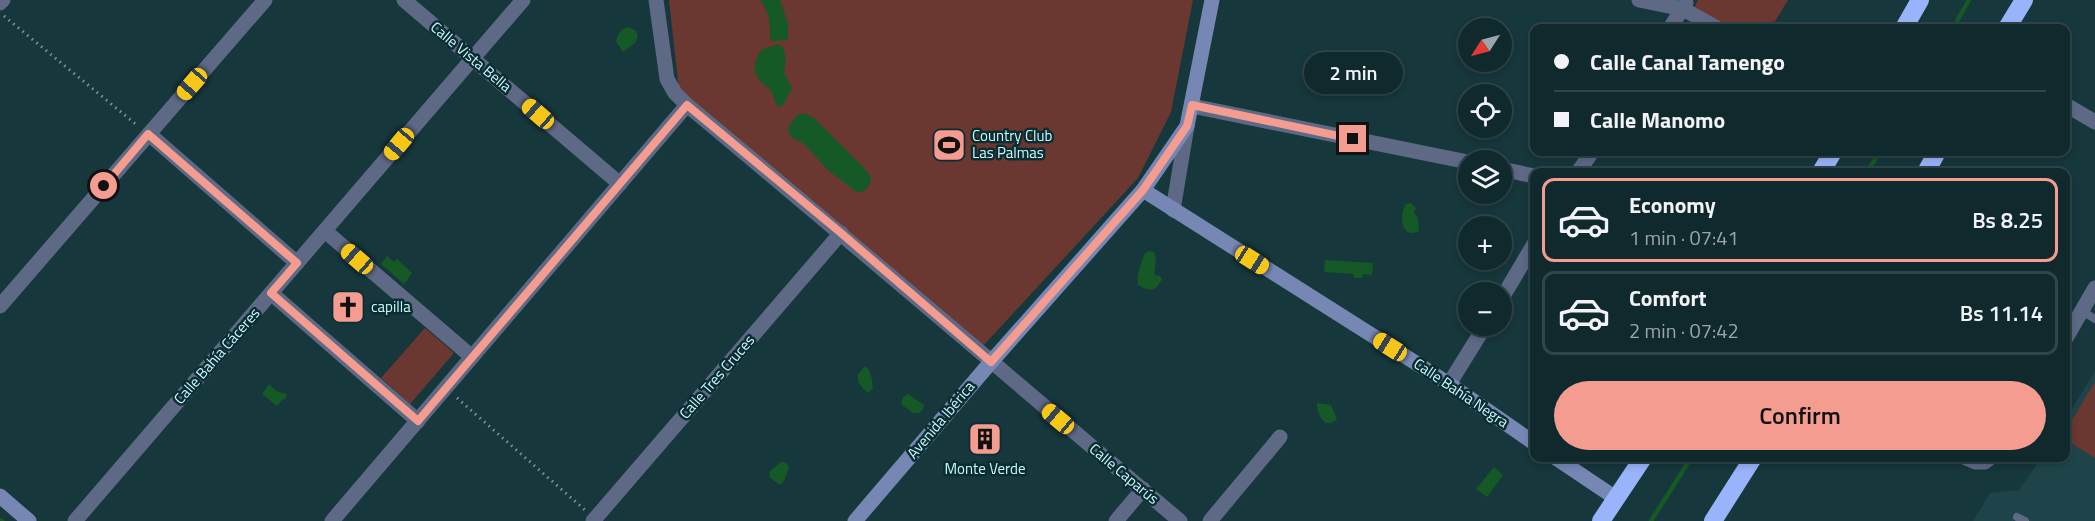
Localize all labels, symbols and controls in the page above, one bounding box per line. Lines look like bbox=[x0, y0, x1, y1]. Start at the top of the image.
street label: Calle Vista Bella bbox=[426, 16, 517, 98]
north arrow bbox=[1458, 18, 1512, 72]
map controls bbox=[1458, 18, 1512, 336]
text: Calle Canal Tamengo bbox=[1590, 45, 1785, 79]
callout: 2 min bbox=[1304, 52, 1402, 94]
text: 2 min bbox=[1329, 57, 1378, 88]
car bbox=[173, 65, 211, 103]
button: locate bbox=[1458, 84, 1512, 138]
car bbox=[519, 95, 557, 133]
text: Calle Manomo bbox=[1590, 103, 1725, 137]
car bbox=[381, 124, 417, 164]
place label: Country Club Las Palmas bbox=[972, 124, 1052, 164]
route end bbox=[1339, 125, 1366, 152]
sports icon: Country Club Las Palmas bbox=[931, 127, 967, 163]
button: layers bbox=[1458, 150, 1512, 204]
route start bbox=[90, 172, 117, 199]
text: Economy bbox=[1629, 188, 1716, 222]
icon: car bbox=[1557, 193, 1611, 247]
text: Bs 8.25 bbox=[1972, 203, 2043, 237]
button: + bbox=[1458, 216, 1512, 270]
text: 1 min · 07:41 bbox=[1629, 222, 1739, 253]
car bbox=[338, 240, 376, 278]
car bbox=[1232, 243, 1272, 277]
text: Comfort bbox=[1629, 281, 1707, 315]
button: − bbox=[1458, 282, 1512, 336]
icon: car bbox=[1557, 286, 1611, 340]
church icon: capilla bbox=[330, 289, 366, 325]
place label: capilla bbox=[371, 295, 411, 318]
text: Bs 11.14 bbox=[1960, 296, 2043, 330]
street label: Calle Bahía Cáceres bbox=[168, 302, 265, 409]
text: 2 min · 07:42 bbox=[1629, 315, 1739, 346]
street label: Calle Tres Cruces bbox=[673, 329, 760, 424]
car bbox=[1370, 330, 1410, 364]
street label: Calle Bahía Negra bbox=[1409, 352, 1514, 433]
street label: Avenida Ibérica bbox=[901, 375, 980, 463]
button: Confirm bbox=[1554, 381, 2046, 450]
car bbox=[1038, 401, 1078, 437]
building icon: Monte Verde bbox=[967, 421, 1003, 457]
street label: Calle Caparús bbox=[1084, 438, 1164, 510]
place label: Monte Verde bbox=[945, 457, 1025, 480]

